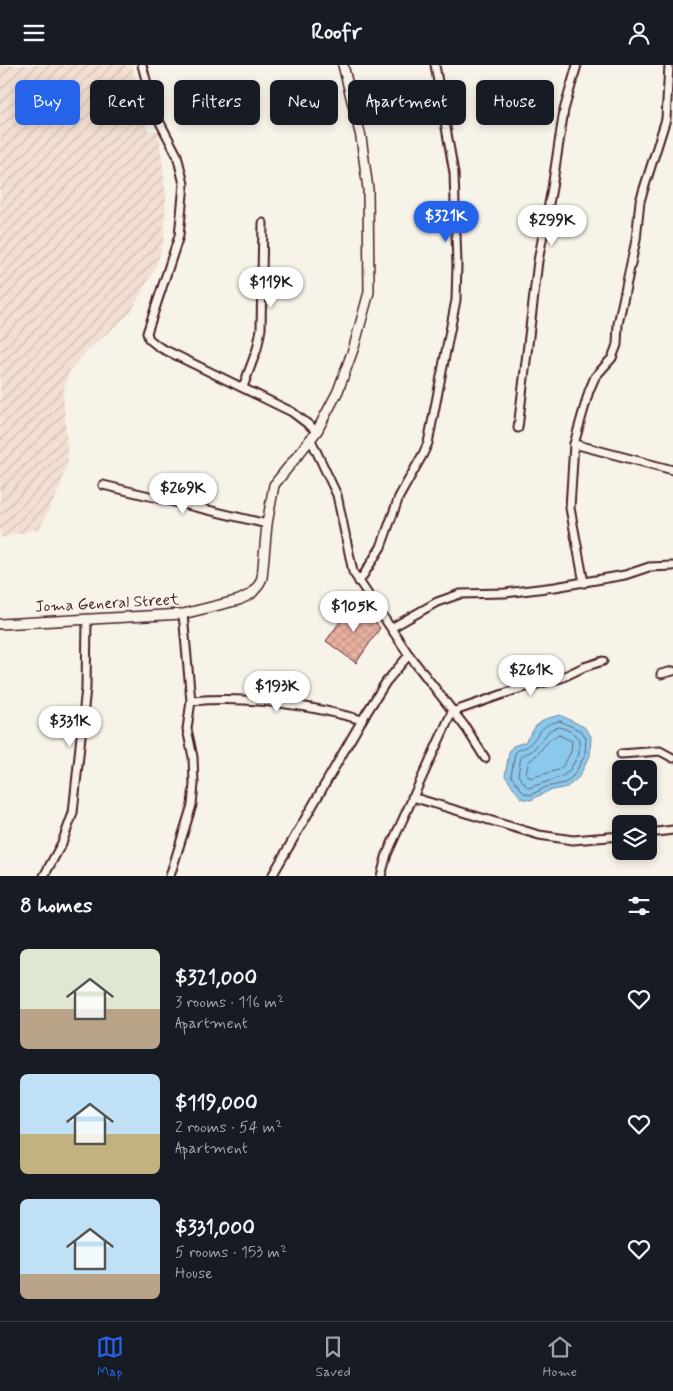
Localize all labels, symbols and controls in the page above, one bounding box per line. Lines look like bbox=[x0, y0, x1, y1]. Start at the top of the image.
icon: menu bbox=[20, 19, 48, 47]
text: Roofr bbox=[311, 19, 362, 47]
icon: person bbox=[625, 19, 653, 47]
chip: Buy bbox=[15, 80, 80, 125]
chip: Rent bbox=[90, 80, 164, 125]
chip: Filters bbox=[174, 80, 260, 125]
chip: New bbox=[270, 80, 338, 125]
chip: Apartment bbox=[348, 80, 466, 125]
chip: House bbox=[476, 80, 554, 125]
pin: $321K bbox=[411, 201, 481, 243]
pin: $299K bbox=[517, 205, 587, 247]
text: $321K bbox=[425, 206, 467, 227]
text: $299K bbox=[529, 210, 575, 231]
pin: $119K bbox=[236, 267, 306, 309]
text: $119K bbox=[249, 272, 293, 293]
pin: $269K bbox=[148, 473, 218, 515]
text: $269K bbox=[160, 478, 206, 499]
street label: Joma General Street bbox=[34, 589, 180, 618]
pin: $105K bbox=[319, 591, 389, 633]
text: $105K bbox=[331, 596, 377, 617]
pin: $261K bbox=[496, 655, 566, 697]
text: $261K bbox=[509, 660, 553, 681]
pin: $193K bbox=[242, 671, 312, 713]
text: $193K bbox=[255, 676, 299, 697]
pin: $331K bbox=[35, 705, 105, 748]
text: $331K bbox=[50, 711, 90, 732]
map controls bbox=[612, 760, 657, 860]
button: locate bbox=[612, 760, 657, 805]
button: layers bbox=[612, 815, 657, 860]
text: 8 homes bbox=[20, 892, 92, 920]
icon: filters bbox=[625, 892, 653, 920]
text: $321,000 bbox=[175, 964, 257, 992]
icon: home bbox=[60, 969, 120, 1029]
icon: heart bbox=[625, 985, 653, 1013]
text: 3 rooms · 116 m² bbox=[175, 992, 284, 1013]
text: Apartment bbox=[175, 1013, 248, 1034]
text: $119,000 bbox=[175, 1089, 258, 1117]
icon: home bbox=[60, 1094, 120, 1154]
icon: heart bbox=[625, 1110, 653, 1138]
text: 2 rooms · 54 m² bbox=[175, 1117, 282, 1138]
text: Apartment bbox=[175, 1138, 248, 1159]
text: $331,000 bbox=[175, 1214, 255, 1242]
icon: home bbox=[60, 1219, 120, 1279]
icon: heart bbox=[625, 1235, 653, 1263]
text: 5 rooms · 153 m² bbox=[175, 1242, 287, 1263]
text: House bbox=[175, 1263, 213, 1284]
tab: Map bbox=[96, 1333, 124, 1381]
tab: Saved bbox=[315, 1333, 351, 1381]
tab: Home bbox=[542, 1333, 577, 1381]

